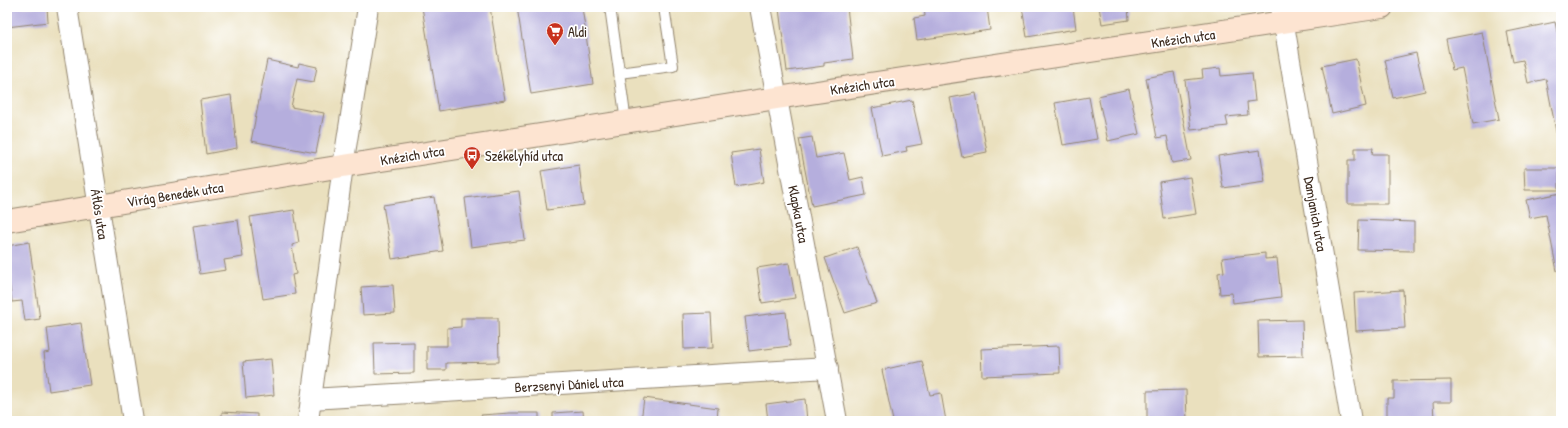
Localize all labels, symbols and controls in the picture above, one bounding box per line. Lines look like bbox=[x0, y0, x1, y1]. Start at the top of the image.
supermarket icon: Aldi bbox=[545, 21, 565, 46]
place label: Aldi bbox=[568, 22, 587, 41]
street label: Knézich utca bbox=[1150, 24, 1217, 52]
street label: Knézich utca bbox=[829, 71, 896, 99]
street label: Knézich utca bbox=[379, 141, 446, 169]
bus stop icon: Székelyhíd utca bbox=[462, 145, 482, 170]
place label: Székelyhíd utca bbox=[485, 146, 564, 166]
street label: Damjanich utca bbox=[1299, 175, 1332, 254]
street label: Virág Benedek utca bbox=[125, 177, 225, 212]
street label: Klapka utca bbox=[783, 184, 814, 245]
street label: Átlós utca bbox=[87, 187, 113, 241]
street label: Berzsenyi Dániel utca bbox=[514, 372, 625, 397]

